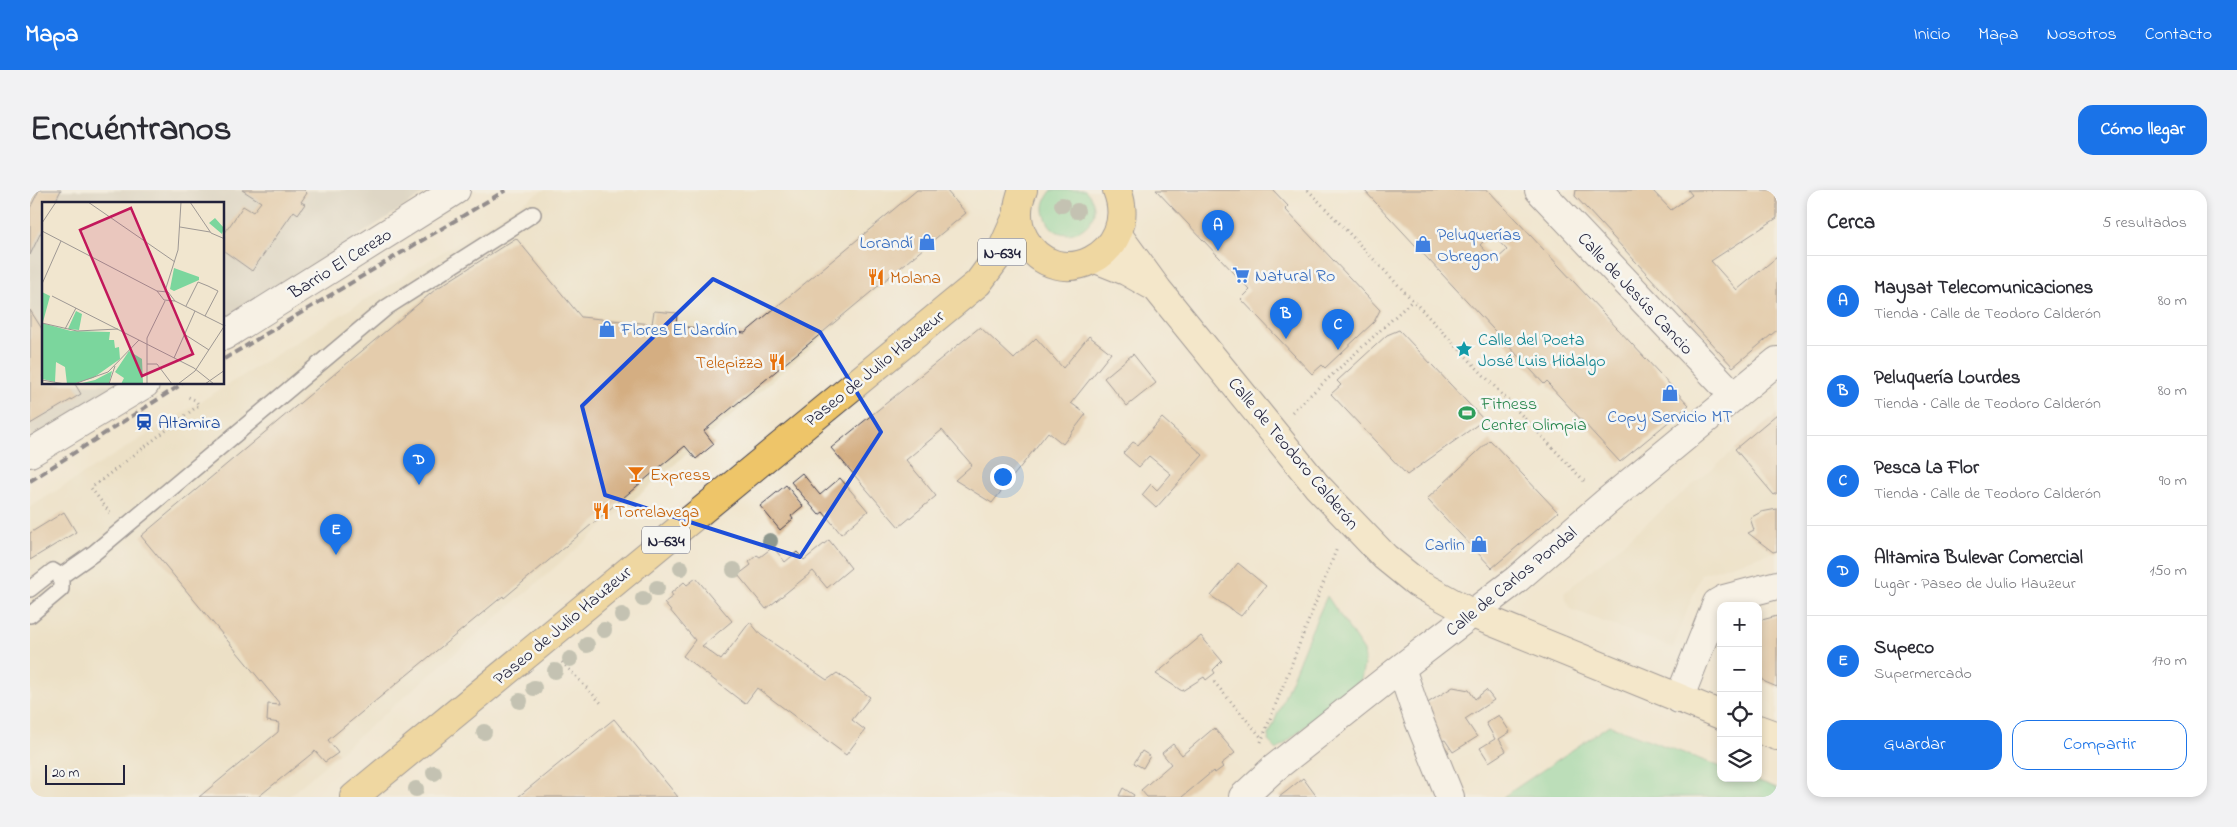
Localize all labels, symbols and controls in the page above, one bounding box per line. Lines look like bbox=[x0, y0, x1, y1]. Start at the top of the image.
text: Mapa bbox=[25, 18, 79, 53]
text: Inicio bbox=[1913, 22, 1950, 48]
text: Mapa bbox=[1978, 22, 2019, 48]
text: Nosotros bbox=[2047, 22, 2117, 48]
text: Contacto bbox=[2145, 22, 2212, 48]
text: Encuéntranos bbox=[30, 105, 232, 156]
button: Cómo llegar bbox=[2078, 105, 2207, 155]
inset map bbox=[42, 202, 225, 385]
text: Cerca bbox=[1827, 208, 1875, 238]
pin: A bbox=[1202, 210, 1234, 251]
text: 5 resultados bbox=[2102, 211, 2187, 235]
street label: Barrio El Cerezo bbox=[284, 223, 398, 307]
place label: Peluquerías Obregon bbox=[1437, 223, 1521, 271]
street label: Calle de Jesús Cancio bbox=[1571, 227, 1699, 362]
place label: Lorandí bbox=[859, 231, 913, 257]
shop icon: Lorandí bbox=[917, 232, 937, 252]
shop icon: Peluquerías Obregon bbox=[1413, 234, 1433, 254]
road number: N-634 bbox=[978, 238, 1026, 266]
place label: Natural Ro bbox=[1255, 264, 1335, 290]
supermarket icon: Natural Ro bbox=[1231, 265, 1251, 285]
place label: Molana bbox=[890, 266, 941, 292]
restaurant icon: Molana bbox=[866, 267, 886, 287]
text: Maysat Telecomunicaciones bbox=[1874, 275, 2093, 302]
text: A bbox=[1838, 289, 1848, 313]
text: 80 m bbox=[2158, 289, 2187, 313]
pin: B bbox=[1270, 298, 1302, 339]
text: Tienda · Calle de Teodoro Calderón bbox=[1874, 302, 2101, 326]
street label: Paseo de Julio Hauzeur bbox=[800, 304, 951, 434]
pin: C bbox=[1322, 309, 1354, 350]
place label: Flores El Jardín bbox=[620, 318, 737, 344]
shop icon: Flores El Jardín bbox=[597, 319, 617, 339]
place label: Calle del Poeta José Luis Hidalgo bbox=[1478, 328, 1606, 376]
place icon: Calle del Poeta José Luis Hidalgo bbox=[1454, 339, 1474, 359]
place label: Telepizza bbox=[696, 351, 763, 377]
restaurant icon: Telepizza bbox=[767, 352, 787, 372]
text: Peluquería Lourdes bbox=[1874, 365, 2020, 392]
street label: Calle de Teodoro Calderón bbox=[1221, 372, 1364, 536]
text: B bbox=[1838, 379, 1848, 403]
text: 80 m bbox=[2158, 379, 2187, 403]
shop icon: Copy Servicio MT bbox=[1660, 383, 1680, 403]
place label: Fitness Center Olimpia bbox=[1480, 392, 1587, 439]
text: Tienda · Calle de Teodoro Calderón bbox=[1874, 392, 2101, 416]
sports icon: Fitness Center Olimpia bbox=[1457, 403, 1477, 423]
place label: Copy Servicio MT bbox=[1607, 405, 1733, 431]
place label: Altamira bbox=[158, 411, 220, 437]
station icon: Altamira bbox=[134, 412, 154, 432]
pin: D bbox=[403, 444, 435, 485]
text: Pesca La Flor bbox=[1874, 455, 1979, 482]
place label: Express bbox=[650, 463, 711, 489]
bar icon: Express bbox=[626, 464, 646, 484]
your location bbox=[990, 464, 1016, 490]
text: C bbox=[1839, 469, 1847, 493]
text: 90 m bbox=[2159, 469, 2187, 493]
text: Tienda · Calle de Teodoro Calderón bbox=[1874, 482, 2101, 506]
place label: Torrelavega bbox=[615, 500, 699, 527]
restaurant icon: Torrelavega bbox=[591, 501, 611, 521]
pin: E bbox=[320, 514, 352, 555]
street label: Calle de Carlos Pondal bbox=[1441, 521, 1584, 644]
road number: N-634 bbox=[642, 526, 690, 554]
place label: Carlin bbox=[1425, 533, 1465, 559]
shop icon: Carlin bbox=[1469, 534, 1489, 554]
text: Altamira Bulevar Comercial bbox=[1874, 545, 2083, 572]
text: D bbox=[1837, 559, 1849, 583]
text: 150 m bbox=[2149, 559, 2187, 583]
street label: Paseo de Julio Hauzeur bbox=[488, 560, 639, 692]
text: Lugar · Paseo de Julio Hauzeur bbox=[1874, 572, 2076, 596]
map controls bbox=[1717, 602, 1762, 782]
button: + bbox=[1717, 602, 1762, 647]
text: Supeco bbox=[1874, 635, 1934, 662]
button: − bbox=[1717, 647, 1762, 692]
text: E bbox=[1838, 649, 1848, 673]
text: 170 m bbox=[2152, 649, 2187, 673]
text: Supermercado bbox=[1874, 662, 1972, 686]
button: locate bbox=[1717, 692, 1762, 737]
button: Guardar bbox=[1827, 720, 2002, 770]
button: Compartir bbox=[2012, 720, 2187, 770]
button: layers bbox=[1717, 737, 1762, 782]
scale bar bbox=[45, 762, 125, 785]
text: 20 m bbox=[52, 763, 79, 784]

